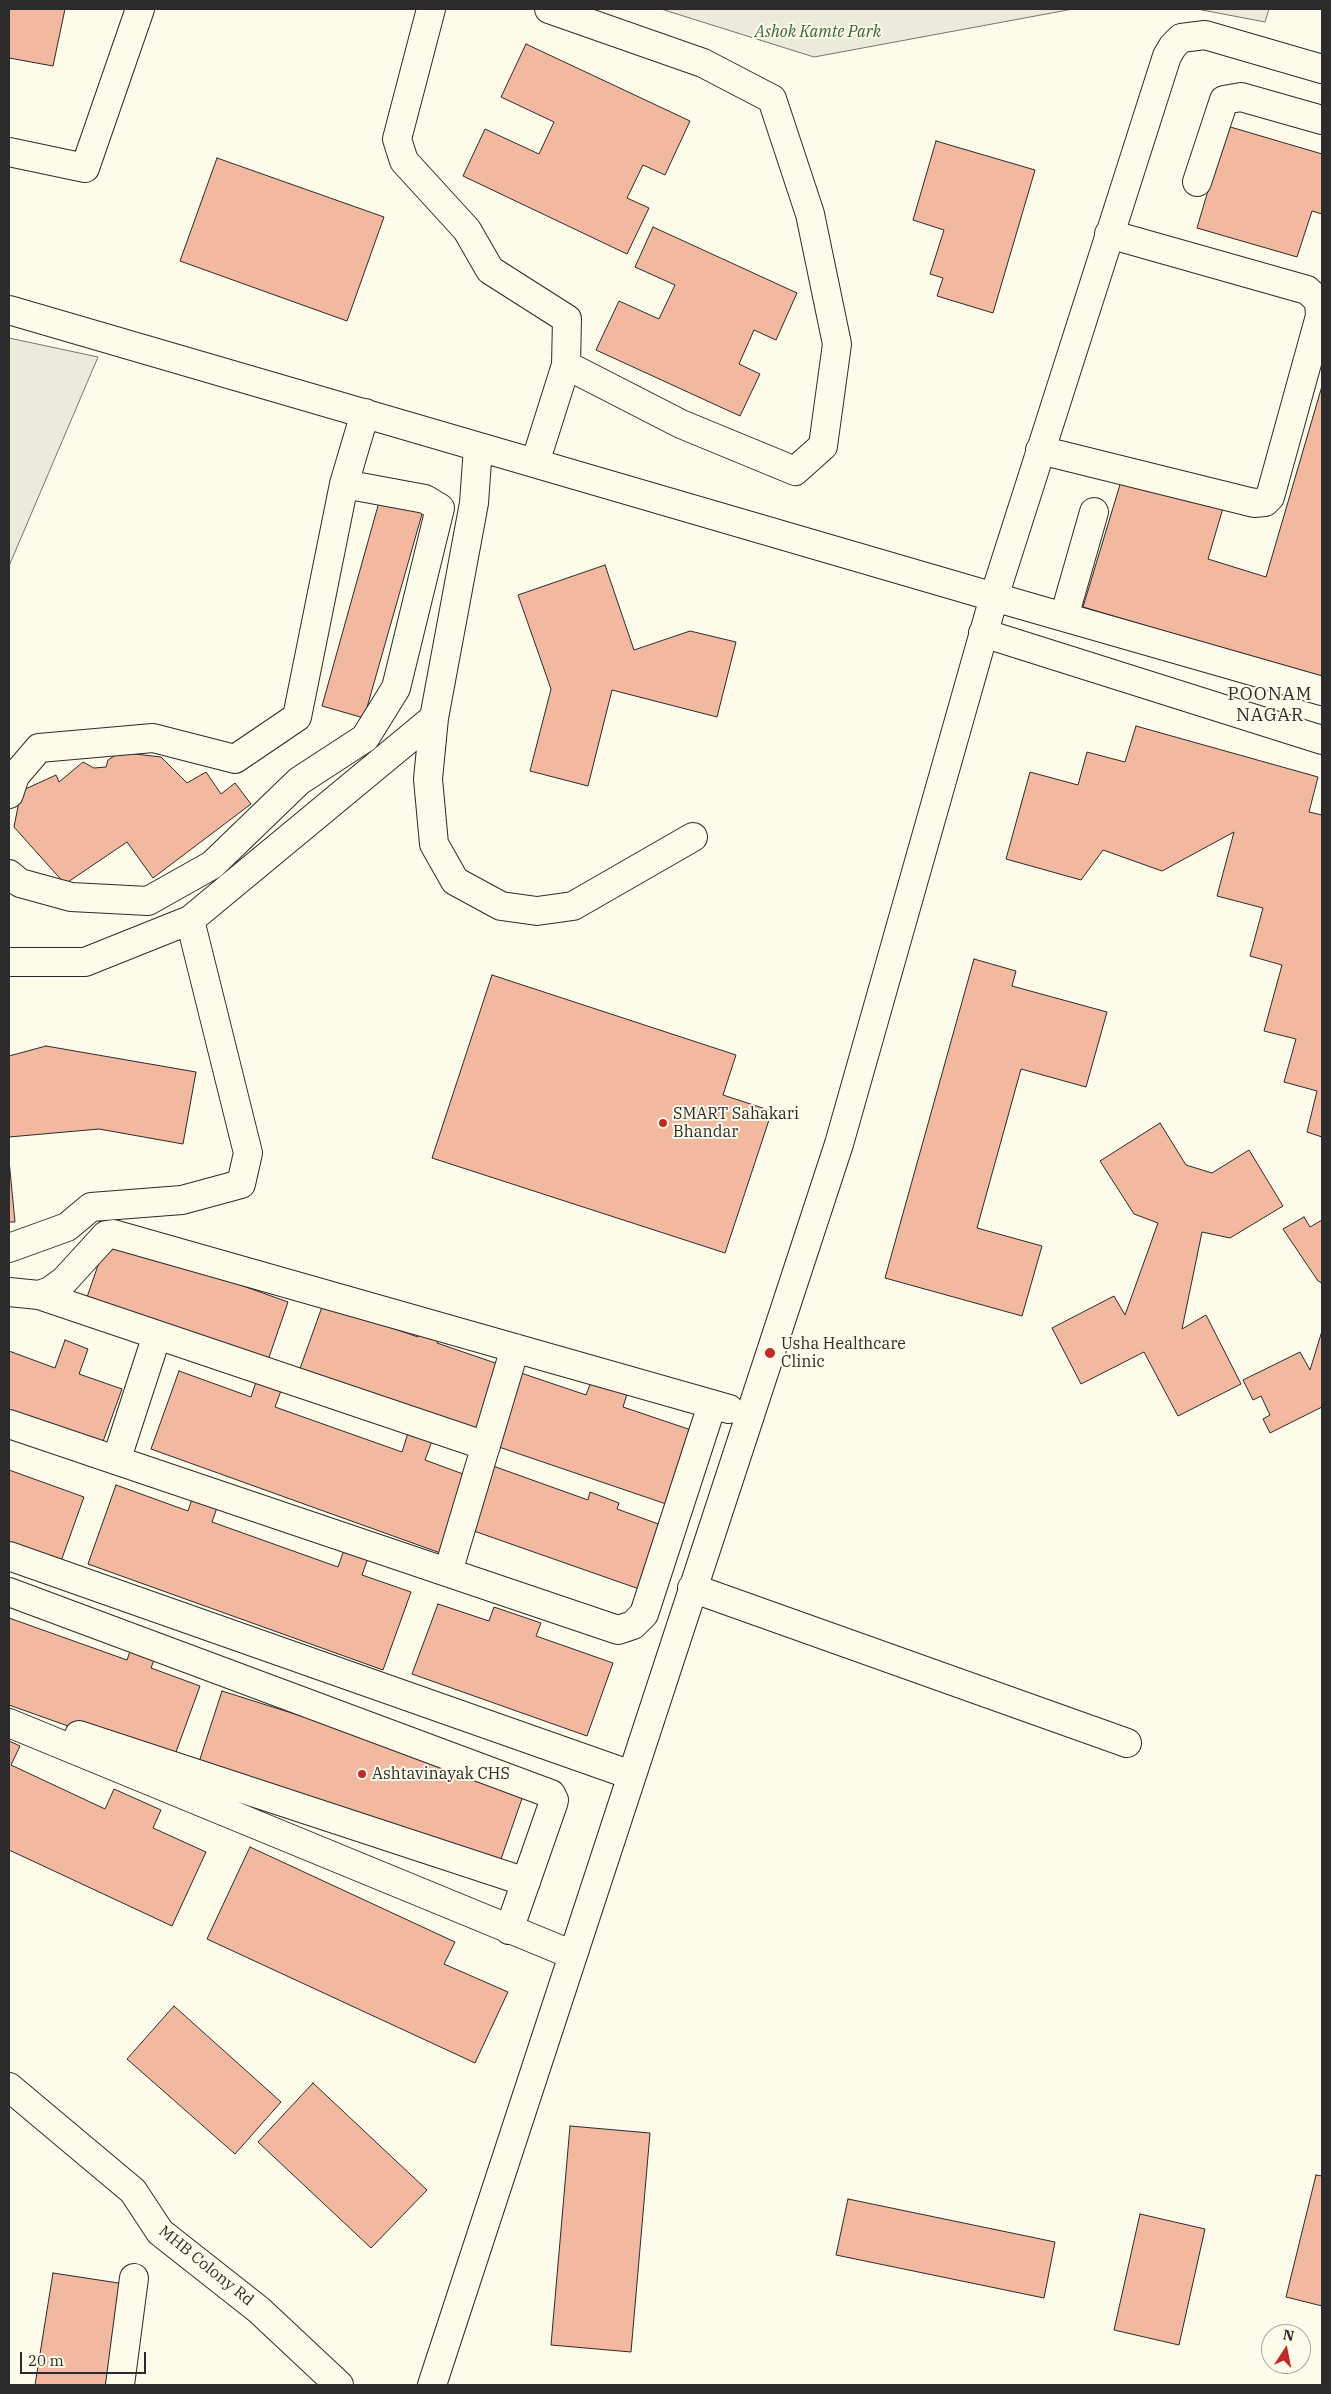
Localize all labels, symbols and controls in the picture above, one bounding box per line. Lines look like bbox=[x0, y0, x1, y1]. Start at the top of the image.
park label: Ashok Kamte Park bbox=[755, 22, 881, 42]
district label: POONAM NAGAR bbox=[1227, 684, 1313, 726]
place label: SMART Sahakari Bhandar bbox=[673, 1104, 799, 1142]
marker: SMART Sahakari Bhandar bbox=[657, 1117, 669, 1129]
place label: Usha Healthcare Clinic bbox=[781, 1334, 906, 1372]
marker: Usha Healthcare Clinic bbox=[763, 1346, 777, 1360]
place label: Ashtavinayak CHS bbox=[372, 1764, 510, 1784]
marker: Ashtavinayak CHS bbox=[356, 1768, 368, 1780]
street label: MHB Colony Rd bbox=[155, 2222, 257, 2310]
north arrow bbox=[1261, 2324, 1311, 2374]
text: N bbox=[1282, 2325, 1296, 2345]
scale bar bbox=[22, 2342, 149, 2374]
text: 20 m bbox=[28, 2351, 64, 2370]

